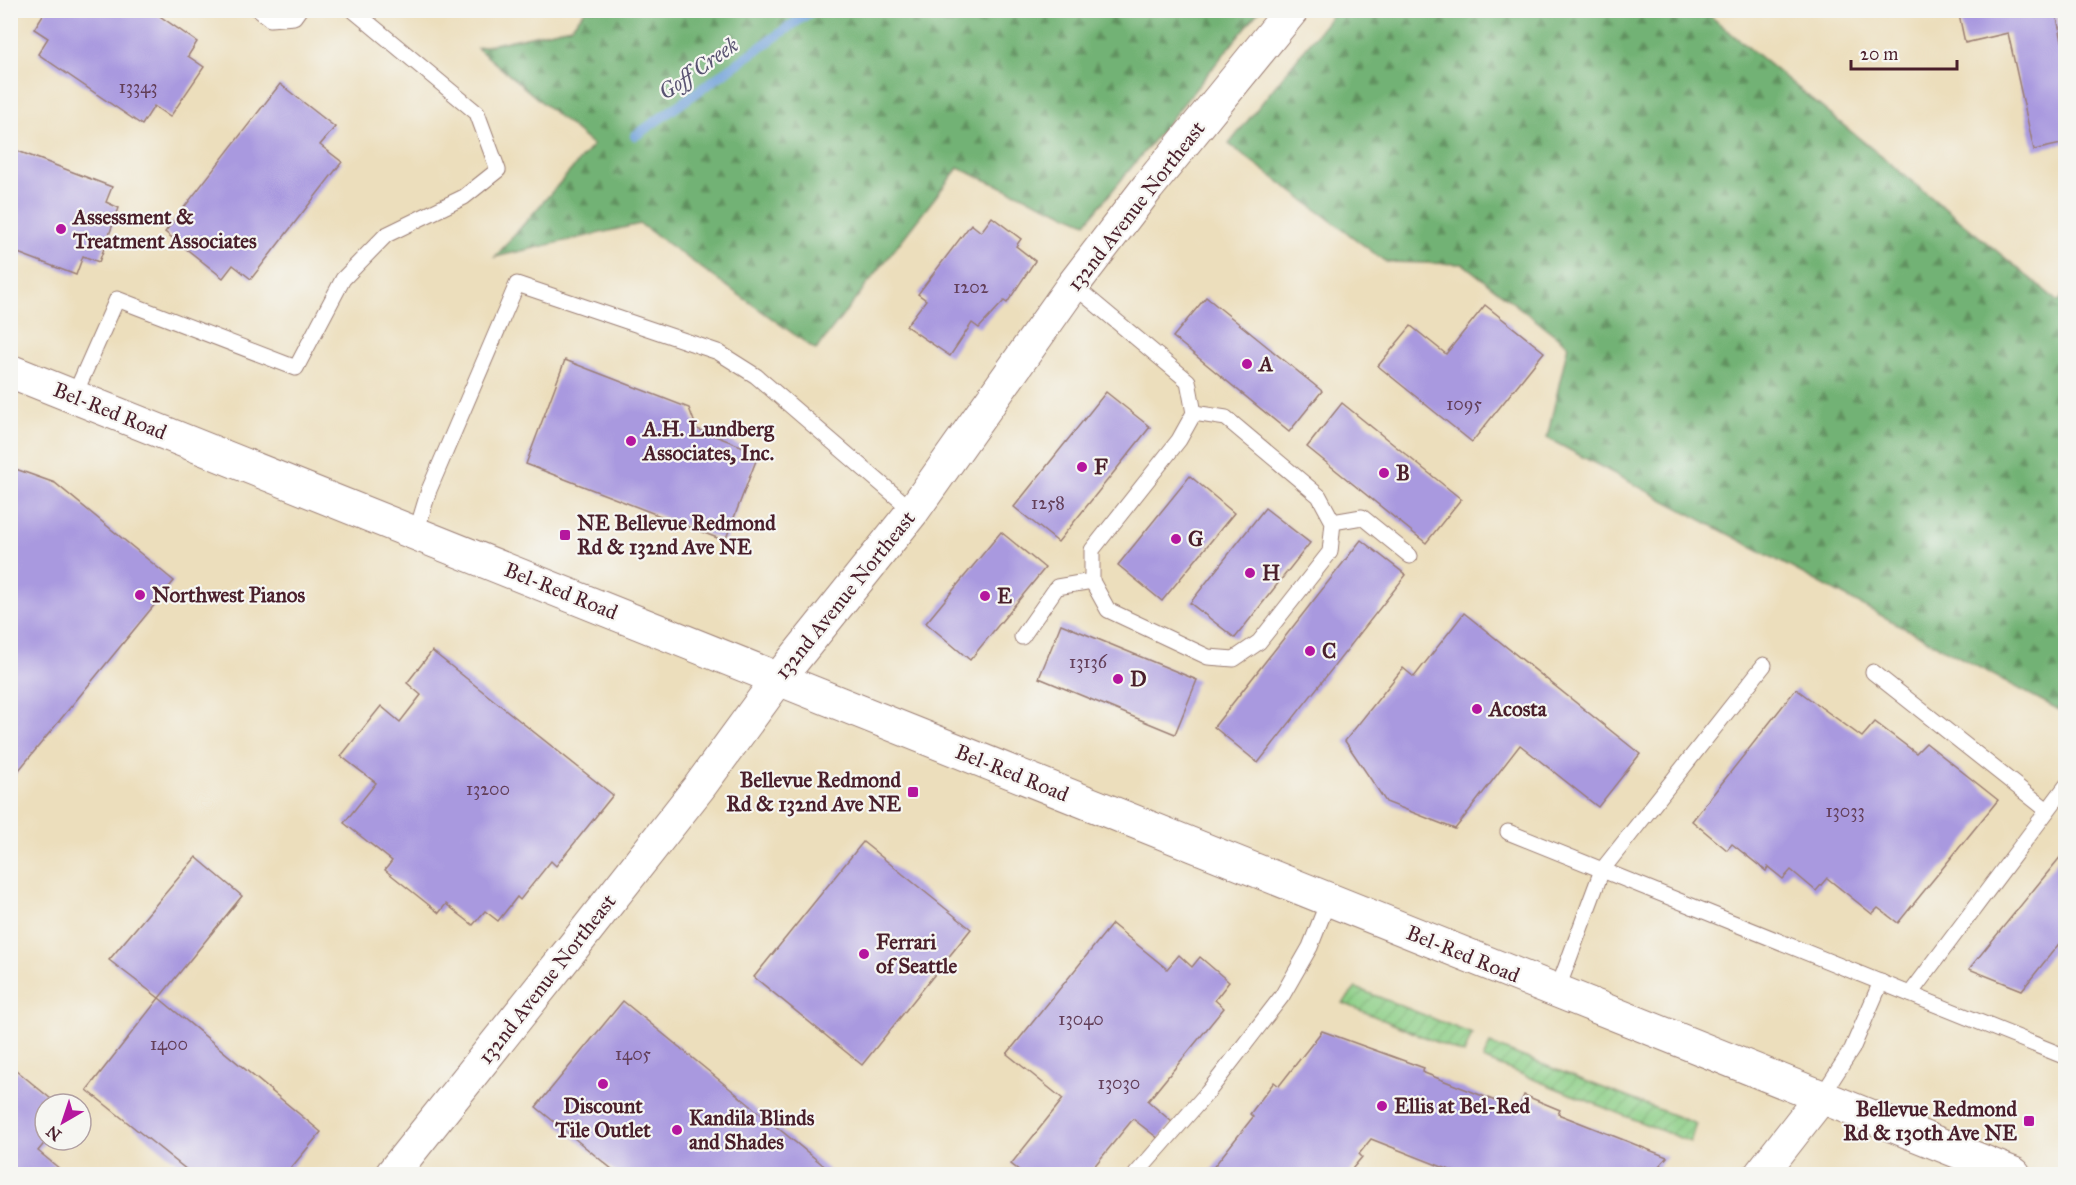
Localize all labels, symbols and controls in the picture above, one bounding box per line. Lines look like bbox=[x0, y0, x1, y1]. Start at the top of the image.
water label: Goff Creek bbox=[653, 31, 745, 107]
scale bar bbox=[1851, 33, 1958, 71]
text: 20 m bbox=[1860, 43, 1898, 65]
house number: 13343 bbox=[119, 76, 157, 98]
street label: 132nd Avenue Northeast bbox=[1061, 115, 1211, 296]
place label: Assessment & Treatment Associates bbox=[71, 204, 257, 254]
marker: Assessment & Treatment Associates bbox=[54, 222, 68, 236]
house number: 1202 bbox=[953, 276, 989, 298]
place label: A bbox=[1257, 351, 1274, 377]
marker: A bbox=[1240, 357, 1254, 371]
street label: Bel-Red Road bbox=[49, 376, 171, 446]
house number: 1095 bbox=[1446, 393, 1482, 415]
place label: A.H. Lundberg Associates, Inc. bbox=[641, 416, 775, 466]
marker: A.H. Lundberg Associates, Inc. bbox=[624, 434, 638, 448]
place label: F bbox=[1094, 454, 1108, 480]
marker: F bbox=[1075, 460, 1089, 474]
place label: B bbox=[1396, 460, 1410, 486]
marker: B bbox=[1377, 466, 1391, 480]
house number: 1258 bbox=[1031, 492, 1065, 514]
street label: 132nd Avenue Northeast bbox=[769, 505, 921, 684]
place label: NE Bellevue Redmond Rd & 132nd Ave NE bbox=[577, 510, 776, 560]
place label: G bbox=[1188, 526, 1204, 552]
marker: NE Bellevue Redmond Rd & 132nd Ave NE bbox=[558, 528, 572, 542]
marker: G bbox=[1169, 532, 1183, 546]
street label: Bel-Red Road bbox=[500, 556, 622, 626]
place label: H bbox=[1262, 560, 1280, 586]
marker: H bbox=[1243, 566, 1257, 580]
place label: Northwest Pianos bbox=[152, 582, 306, 608]
place label: E bbox=[997, 583, 1012, 609]
marker: Northwest Pianos bbox=[133, 588, 147, 602]
marker: E bbox=[978, 589, 992, 603]
place label: C bbox=[1322, 638, 1336, 664]
marker: C bbox=[1303, 644, 1317, 658]
house number: 13136 bbox=[1069, 651, 1108, 673]
place label: D bbox=[1130, 666, 1147, 692]
marker: D bbox=[1111, 672, 1125, 686]
place label: Acosta bbox=[1487, 696, 1548, 722]
marker: Acosta bbox=[1470, 702, 1484, 716]
street label: Bel-Red Road bbox=[951, 738, 1073, 808]
place label: Bellevue Redmond Rd & 132nd Ave NE bbox=[726, 767, 901, 817]
house number: 13200 bbox=[466, 778, 510, 800]
marker: Bellevue Redmond Rd & 132nd Ave NE bbox=[906, 785, 920, 799]
house number: 13033 bbox=[1825, 800, 1865, 822]
street label: 132nd Avenue Northeast bbox=[472, 888, 622, 1069]
street label: Bel-Red Road bbox=[1402, 919, 1524, 989]
place label: Ferrari of Seattle bbox=[876, 929, 957, 979]
marker: Ferrari of Seattle bbox=[857, 947, 871, 961]
house number: 13040 bbox=[1058, 1008, 1104, 1030]
house number: 1400 bbox=[150, 1033, 188, 1055]
house number: 1405 bbox=[615, 1043, 652, 1065]
house number: 13030 bbox=[1098, 1072, 1140, 1094]
marker: Discount Tile Outlet bbox=[596, 1077, 610, 1091]
north arrow bbox=[33, 1092, 93, 1152]
place label: Discount Tile Outlet bbox=[554, 1093, 651, 1143]
place label: Ellis at Bel-Red bbox=[1394, 1093, 1531, 1119]
place label: Bellevue Redmond Rd & 130th Ave NE bbox=[1843, 1096, 2017, 1146]
marker: Ellis at Bel-Red bbox=[1375, 1099, 1389, 1113]
place label: Kandila Blinds and Shades bbox=[689, 1105, 815, 1155]
marker: Bellevue Redmond Rd & 130th Ave NE bbox=[2022, 1114, 2036, 1128]
text: N bbox=[42, 1121, 65, 1145]
marker: Kandila Blinds and Shades bbox=[670, 1123, 684, 1137]

